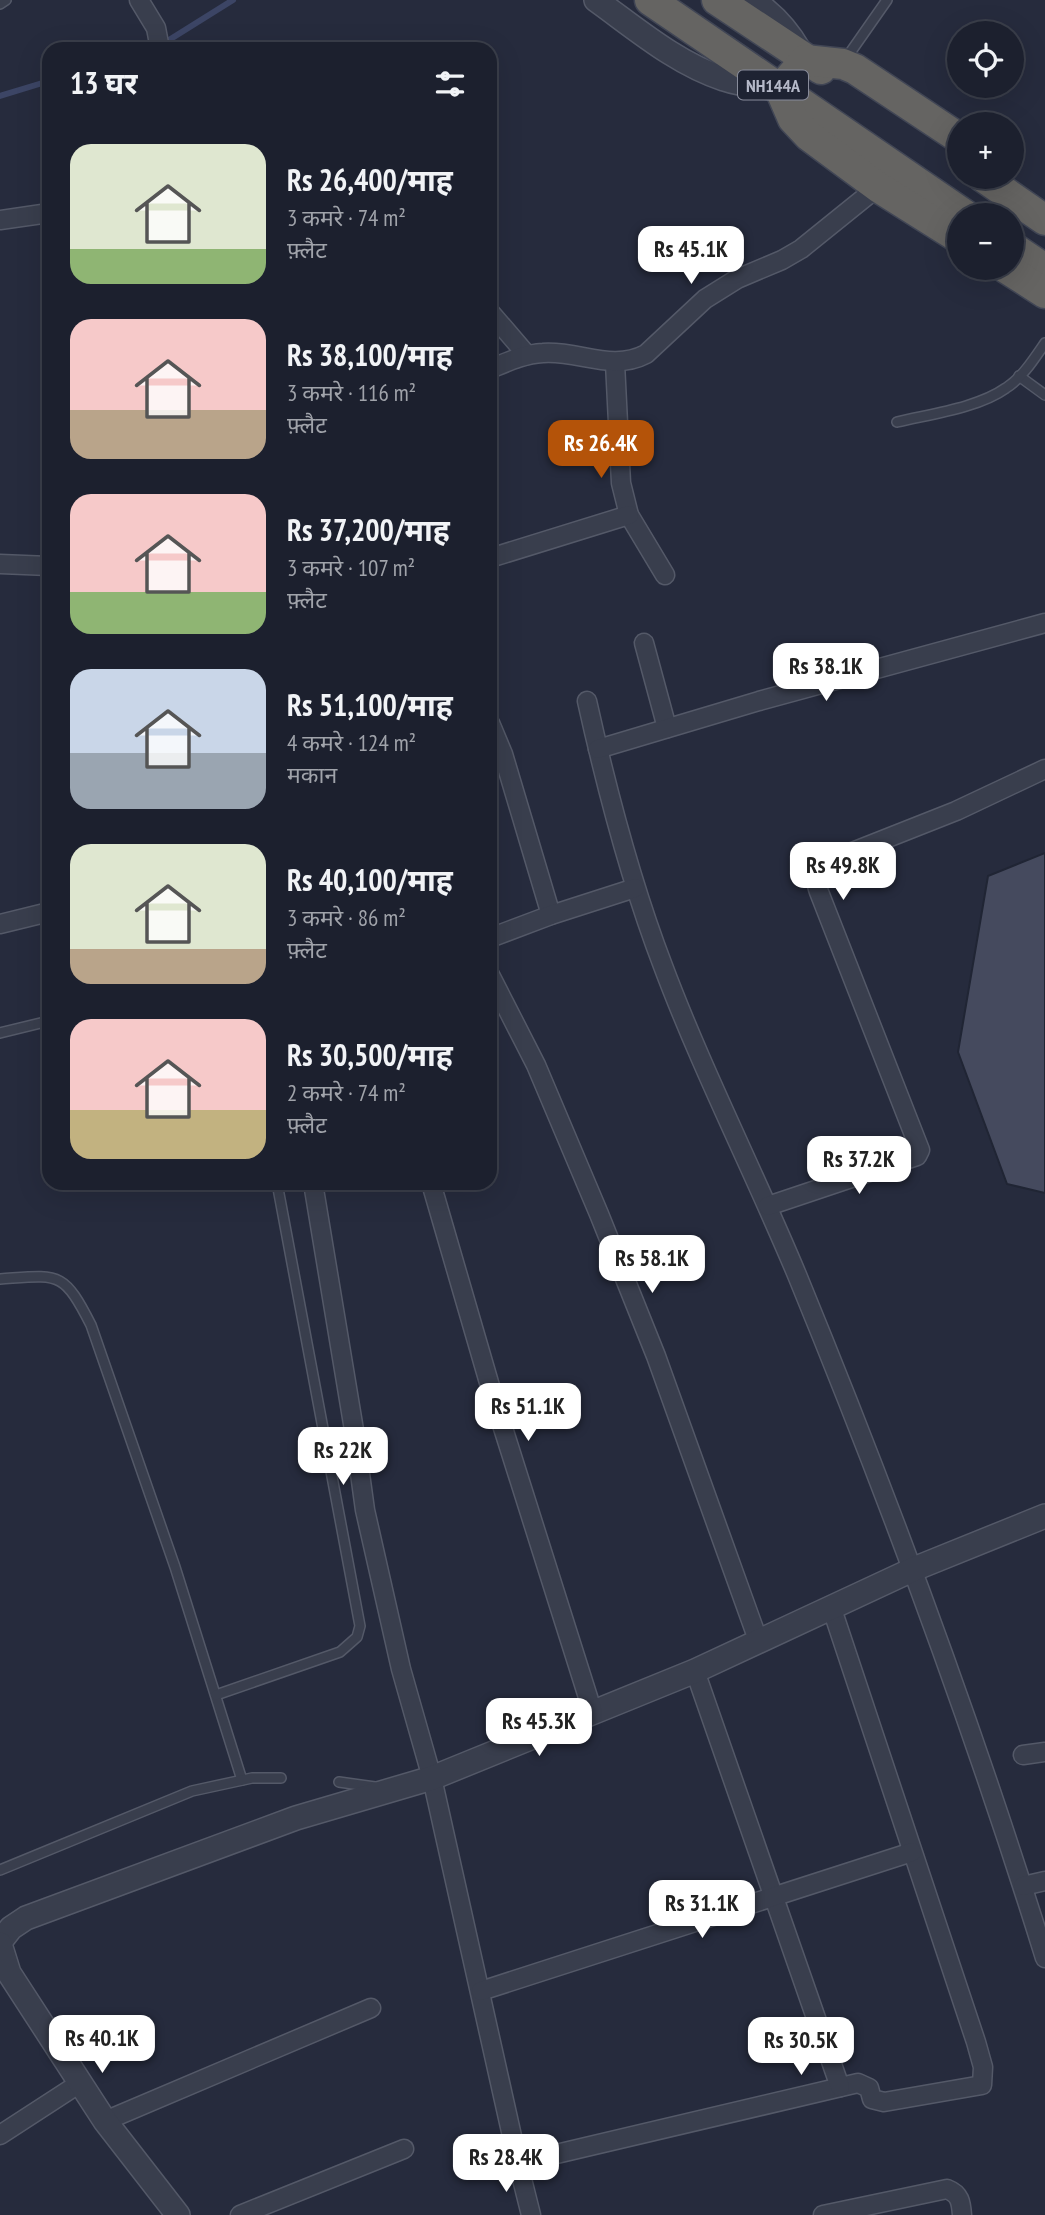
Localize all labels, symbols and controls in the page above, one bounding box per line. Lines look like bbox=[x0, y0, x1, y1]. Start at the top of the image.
map controls bbox=[947, 21, 1024, 280]
button: locate bbox=[947, 21, 1024, 98]
text: 13 घर bbox=[70, 63, 138, 102]
icon: filters bbox=[431, 65, 469, 103]
road number: NH144A bbox=[738, 70, 808, 100]
button: + bbox=[947, 112, 1024, 189]
text: Rs 26,400/माह bbox=[287, 160, 453, 199]
icon: home bbox=[126, 172, 210, 256]
text: 3 कमरे · 74 m² bbox=[287, 203, 406, 232]
button: − bbox=[947, 203, 1024, 280]
pin: Rs 45.1K bbox=[619, 226, 763, 286]
text: Rs 45.1K bbox=[654, 234, 728, 263]
text: फ़्लैट bbox=[287, 235, 327, 264]
text: Rs 38,100/माह bbox=[287, 335, 453, 374]
icon: home bbox=[126, 347, 210, 431]
text: 3 कमरे · 116 m² bbox=[287, 378, 416, 407]
text: फ़्लैट bbox=[287, 410, 327, 439]
pin: Rs 26.4K bbox=[529, 420, 673, 480]
text: Rs 26.4K bbox=[564, 428, 638, 457]
text: Rs 37,200/माह bbox=[287, 510, 450, 549]
icon: home bbox=[126, 522, 210, 606]
text: 3 कमरे · 107 m² bbox=[287, 553, 415, 582]
text: फ़्लैट bbox=[287, 585, 327, 614]
pin: Rs 38.1K bbox=[754, 644, 898, 703]
text: Rs 38.1K bbox=[789, 651, 863, 680]
text: Rs 51,100/माह bbox=[287, 685, 453, 724]
icon: home bbox=[126, 697, 210, 781]
text: 4 कमरे · 124 m² bbox=[287, 728, 416, 757]
text: मकान bbox=[287, 760, 337, 789]
pin: Rs 49.8K bbox=[771, 842, 915, 902]
text: Rs 49.8K bbox=[806, 850, 880, 879]
text: Rs 40,100/माह bbox=[287, 860, 453, 899]
icon: home bbox=[126, 872, 210, 956]
text: 3 कमरे · 86 m² bbox=[287, 903, 406, 932]
text: फ़्लैट bbox=[287, 935, 327, 964]
text: Rs 30,500/माह bbox=[287, 1035, 453, 1074]
icon: home bbox=[126, 1047, 210, 1131]
text: 2 कमरे · 74 m² bbox=[287, 1078, 406, 1107]
text: फ़्लैट bbox=[287, 1110, 327, 1139]
pin: Rs 37.2K bbox=[787, 1136, 931, 1196]
text: Rs 37.2K bbox=[823, 1144, 895, 1173]
pin: Rs 58.1K bbox=[580, 1236, 724, 1295]
text: Rs 58.1K bbox=[615, 1243, 689, 1272]
pin: Rs 51.1K bbox=[456, 1384, 600, 1443]
text: Rs 51.1K bbox=[491, 1391, 565, 1420]
pin: Rs 22K bbox=[286, 1428, 400, 1487]
text: Rs 22K bbox=[314, 1435, 372, 1464]
pin: Rs 45.3K bbox=[467, 1698, 611, 1758]
text: Rs 45.3K bbox=[502, 1706, 576, 1735]
pin: Rs 31.1K bbox=[630, 1881, 774, 1940]
text: Rs 31.1K bbox=[665, 1888, 739, 1917]
pin: Rs 40.1K bbox=[30, 2016, 174, 2075]
pin: Rs 30.5K bbox=[729, 2018, 873, 2077]
text: Rs 40.1K bbox=[65, 2023, 139, 2052]
text: Rs 30.5K bbox=[764, 2025, 838, 2054]
pin: Rs 28.4K bbox=[434, 2134, 578, 2194]
text: Rs 28.4K bbox=[469, 2142, 543, 2171]

